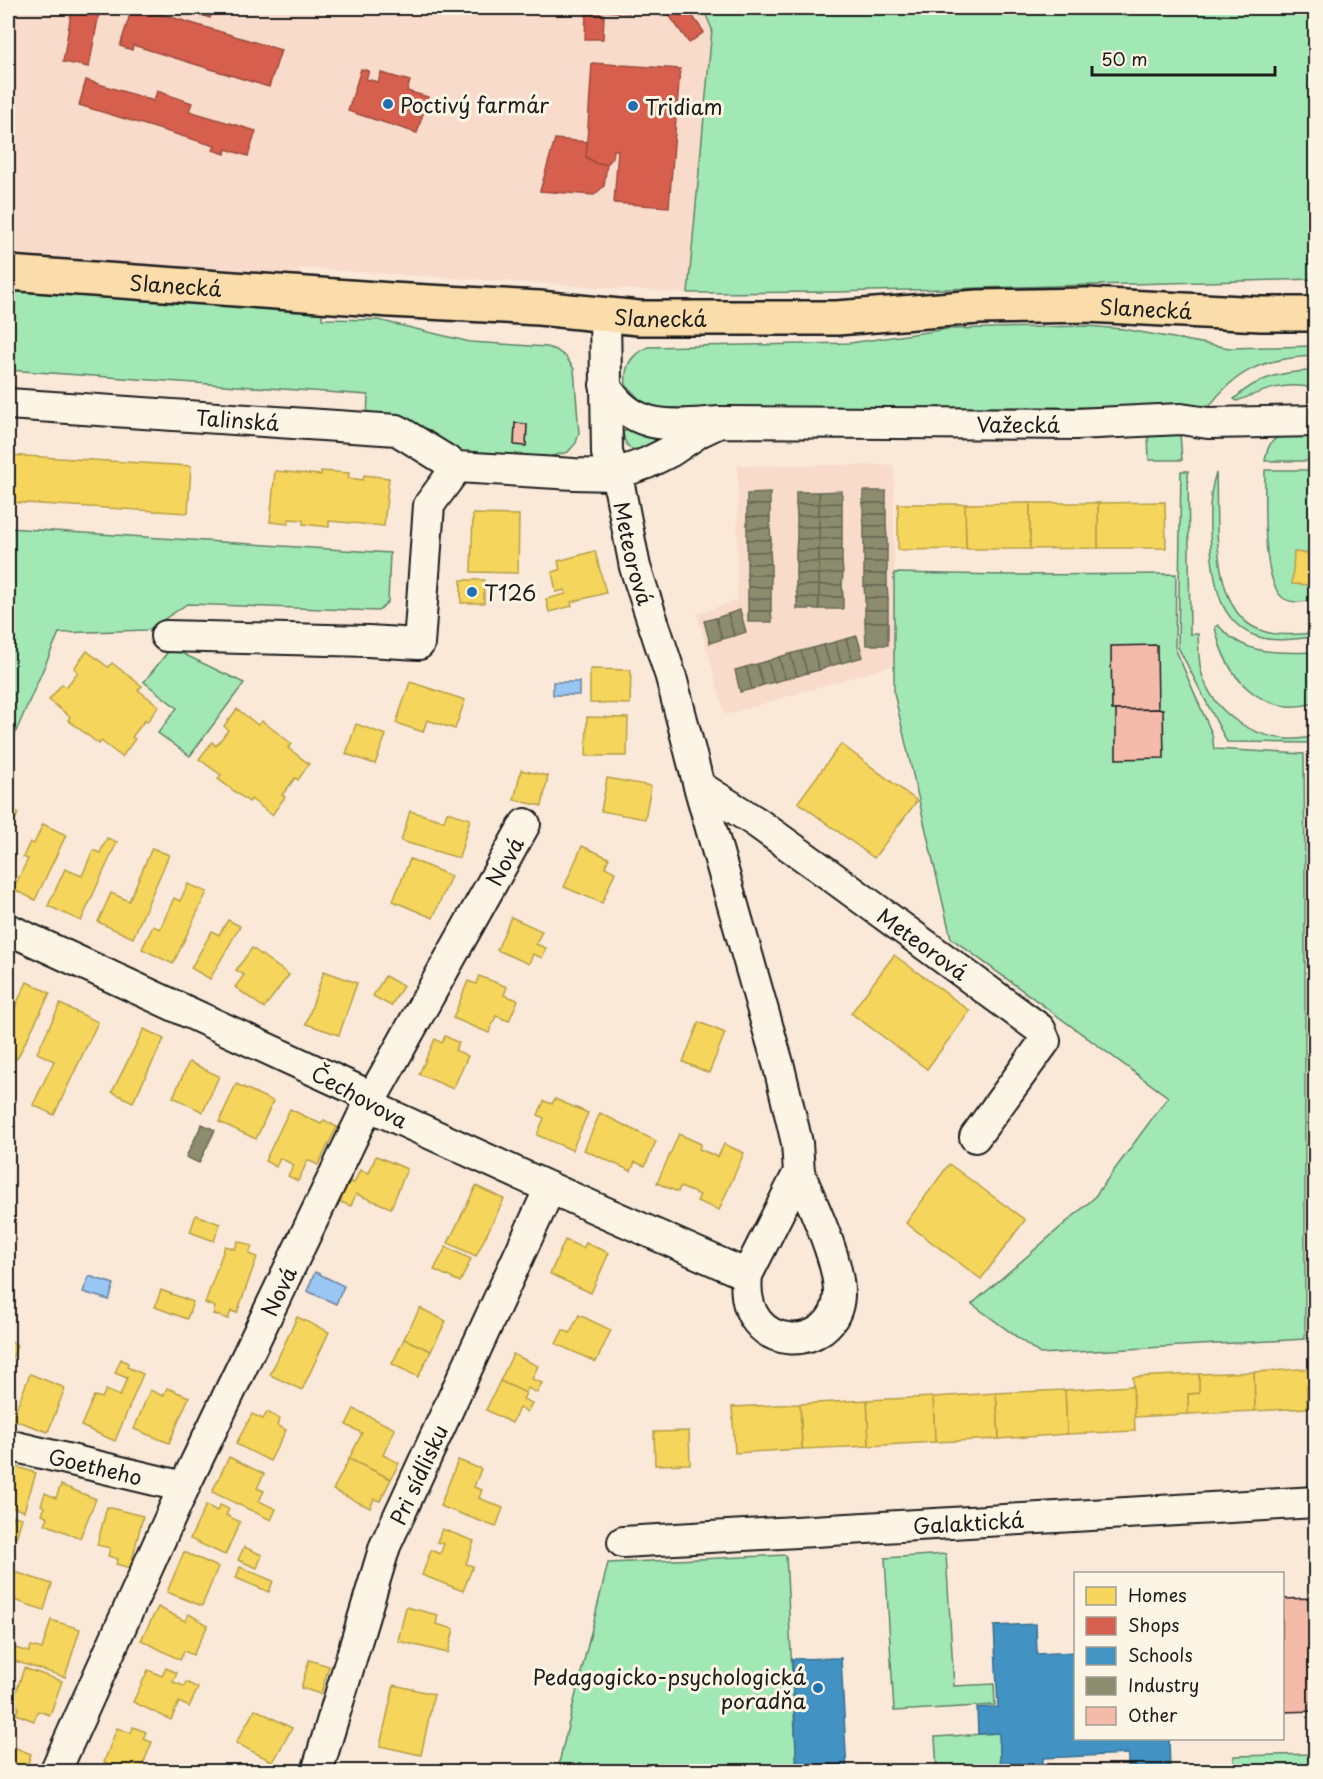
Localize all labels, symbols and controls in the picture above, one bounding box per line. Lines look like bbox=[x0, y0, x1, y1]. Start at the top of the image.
scale bar bbox=[1092, 39, 1275, 77]
text: 50 m bbox=[1101, 45, 1148, 72]
place label: Poctivý farmár bbox=[400, 88, 549, 120]
place label: Tridiam bbox=[645, 90, 723, 122]
marker: Poctivý farmár bbox=[381, 97, 395, 111]
marker: Tridiam bbox=[626, 99, 640, 113]
street label: Slanecká bbox=[128, 266, 223, 304]
street label: Slanecká bbox=[1099, 290, 1193, 326]
street label: Slanecká bbox=[613, 300, 706, 334]
street label: Talinská bbox=[195, 401, 280, 438]
street label: Važecká bbox=[976, 407, 1060, 440]
street label: Meteorová bbox=[607, 499, 662, 609]
place label: T126 bbox=[484, 576, 536, 608]
marker: T126 bbox=[465, 585, 479, 599]
street label: Nová bbox=[477, 831, 531, 892]
street label: Meteorová bbox=[871, 899, 975, 988]
street label: Čechovova bbox=[306, 1056, 414, 1136]
street label: Nová bbox=[252, 1261, 304, 1322]
street label: Pri sídlisku bbox=[381, 1419, 455, 1530]
street label: Goetheho bbox=[45, 1439, 146, 1493]
street label: Galaktická bbox=[912, 1503, 1025, 1541]
legend bbox=[1074, 1572, 1284, 1740]
text: Homes bbox=[1128, 1581, 1186, 1608]
text: Shops bbox=[1128, 1611, 1179, 1638]
text: Schools bbox=[1128, 1641, 1193, 1668]
place label: Pedagogicko-psychologická poradňa bbox=[533, 1660, 807, 1716]
text: Industry bbox=[1128, 1671, 1199, 1698]
marker: Pedagogicko-psychologická poradňa bbox=[811, 1681, 825, 1695]
text: Other bbox=[1128, 1701, 1178, 1728]

